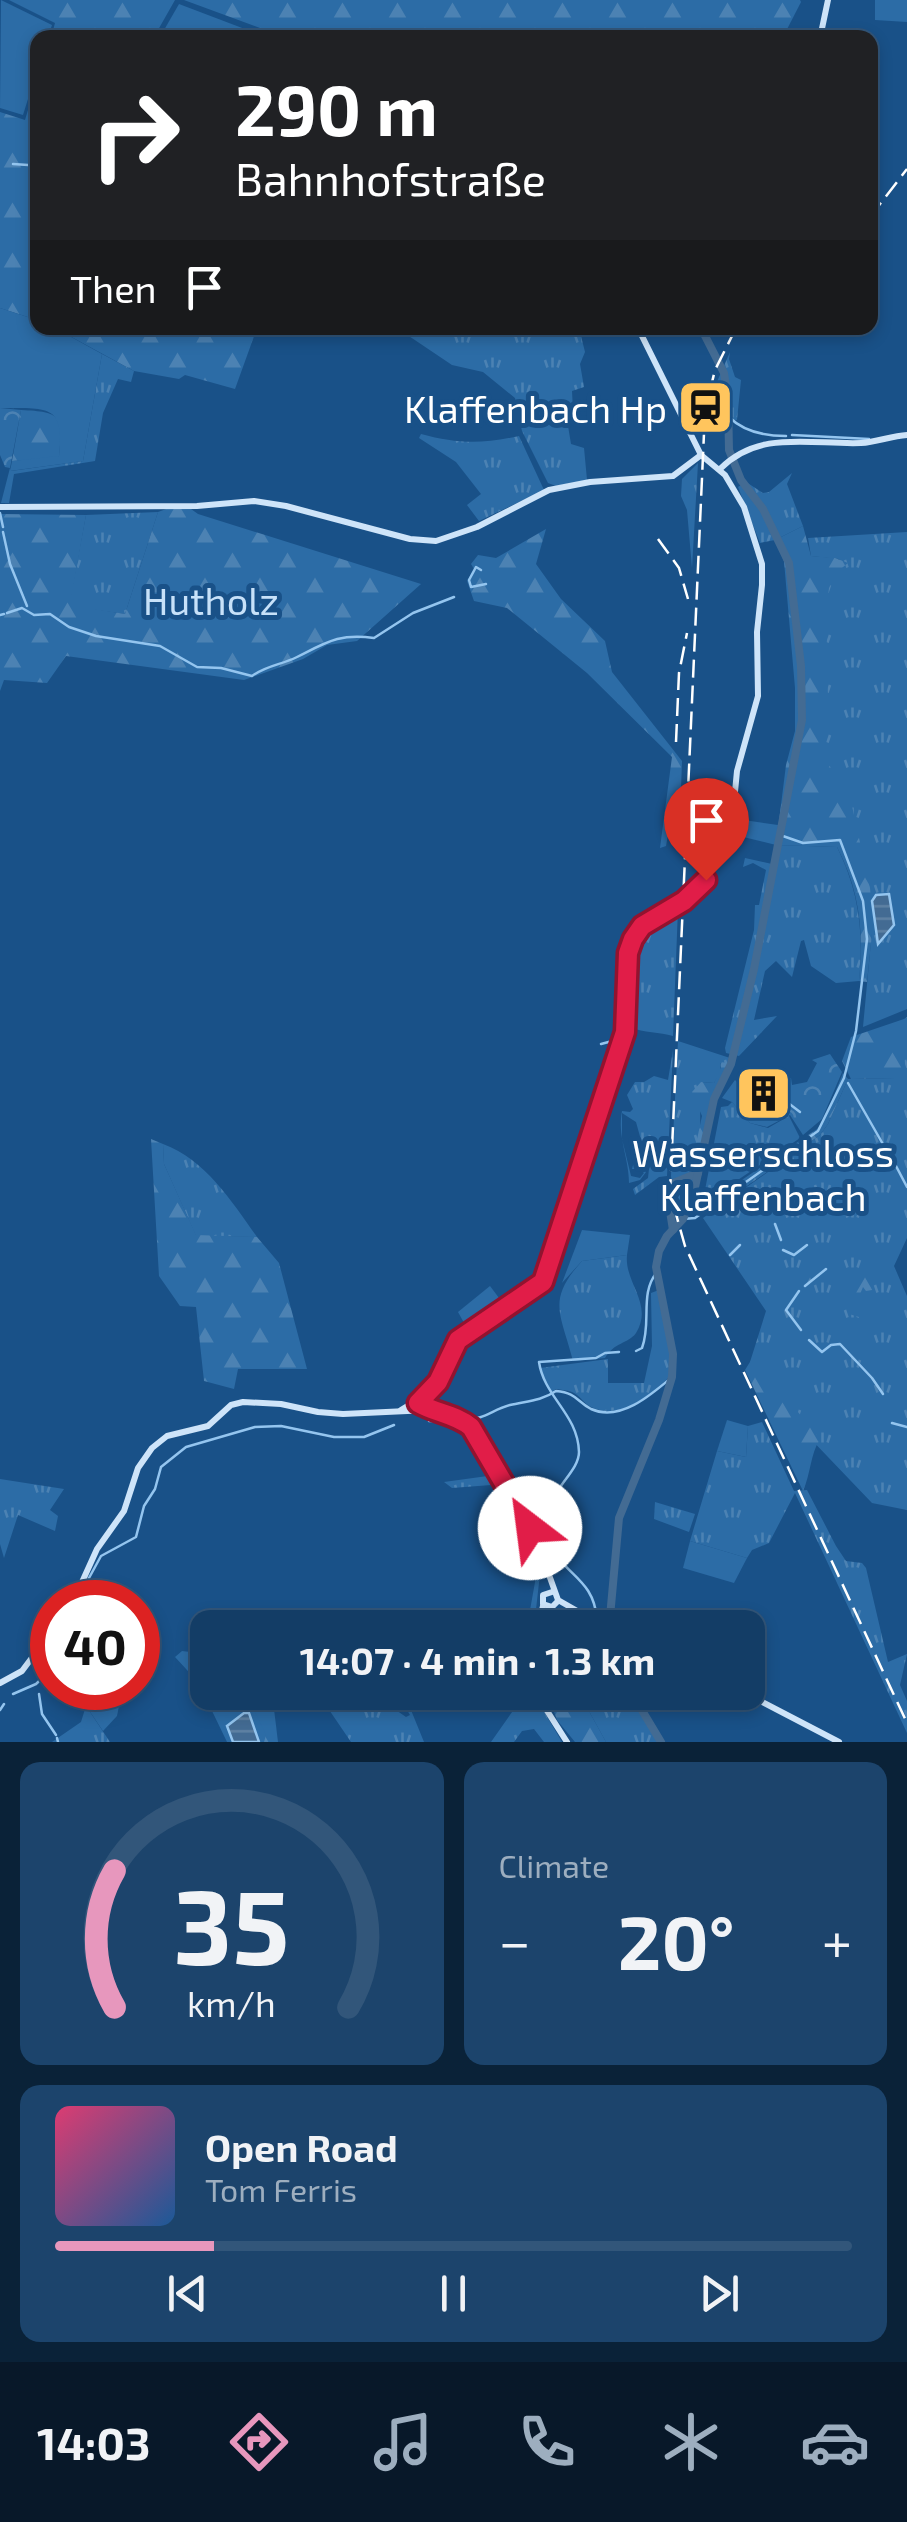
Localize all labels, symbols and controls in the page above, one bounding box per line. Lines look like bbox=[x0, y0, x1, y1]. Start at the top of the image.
text: 290 m bbox=[235, 66, 438, 150]
icon: right bbox=[70, 70, 200, 200]
text: Bahnhofstraße bbox=[235, 151, 546, 205]
icon: arrive bbox=[177, 260, 232, 315]
text: Then bbox=[70, 265, 157, 311]
station icon: Klaffenbach Hp bbox=[676, 378, 736, 438]
place label: Klaffenbach Hp bbox=[404, 385, 667, 431]
park label: Hutholz bbox=[143, 577, 279, 623]
pin bbox=[664, 778, 749, 881]
icon: arrive bbox=[679, 793, 734, 848]
building icon: Wasserschloss Klaffenbach bbox=[733, 1064, 793, 1124]
place label: Wasserschloss Klaffenbach bbox=[632, 1129, 894, 1219]
position arrow bbox=[478, 1476, 582, 1580]
speed limit sign: 40 bbox=[30, 1580, 160, 1710]
text: 14:07 · 4 min · 1.3 km bbox=[300, 1637, 655, 1683]
text: Climate bbox=[499, 1846, 609, 1884]
text: 35 bbox=[174, 1861, 290, 1986]
text: 20° bbox=[618, 1895, 735, 1985]
text: − bbox=[499, 1907, 531, 1973]
text: + bbox=[822, 1907, 852, 1973]
text: km/h bbox=[187, 1981, 276, 2024]
text: Open Road bbox=[205, 2124, 398, 2170]
text: Tom Ferris bbox=[205, 2170, 357, 2208]
icon: previous bbox=[160, 2266, 215, 2321]
icon: pause bbox=[426, 2266, 481, 2321]
icon: next bbox=[692, 2266, 747, 2321]
icon: directions bbox=[224, 2407, 294, 2477]
icon: music bbox=[368, 2407, 438, 2477]
icon: phone bbox=[512, 2407, 582, 2477]
icon: climate bbox=[656, 2407, 726, 2477]
icon: car bbox=[800, 2407, 870, 2477]
text: 14:03 bbox=[37, 2415, 151, 2469]

